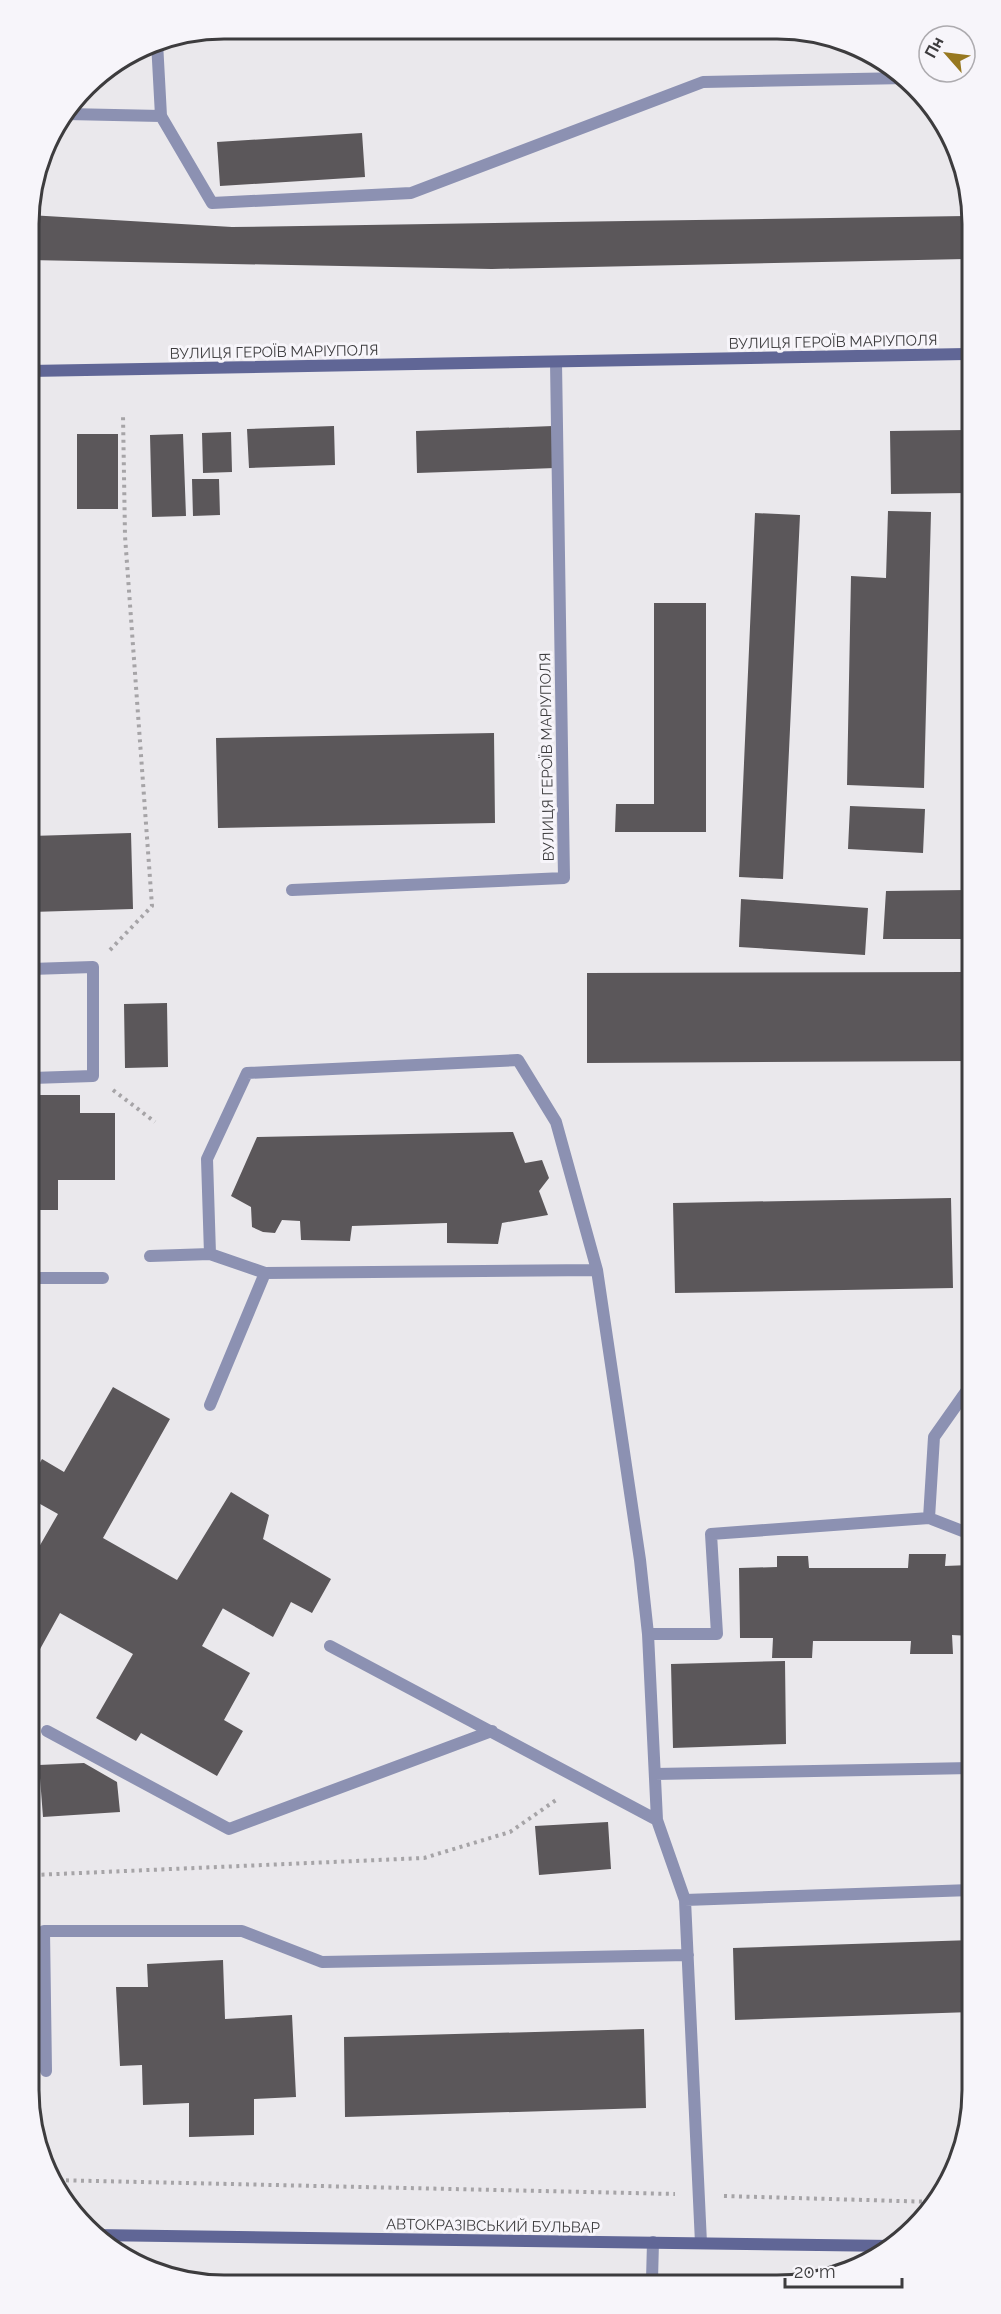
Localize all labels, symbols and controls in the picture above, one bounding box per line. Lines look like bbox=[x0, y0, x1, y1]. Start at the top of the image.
north arrow bbox=[917, 24, 977, 84]
text: Пн bbox=[921, 33, 948, 61]
street label: ВУЛИЦЯ ГЕРОЇВ МАРІУПОЛЯ bbox=[728, 330, 938, 353]
street label: ВУЛИЦЯ ГЕРОЇВ МАРІУПОЛЯ bbox=[169, 340, 379, 363]
street label: ВУЛИЦЯ ГЕРОЇВ МАРІУПОЛЯ bbox=[535, 652, 558, 862]
street label: АВТОКРАЗІВСЬКИЙ БУЛЬВАР bbox=[386, 2215, 600, 2237]
scale bar bbox=[785, 2251, 902, 2289]
text: 20 m bbox=[794, 2261, 836, 2282]

